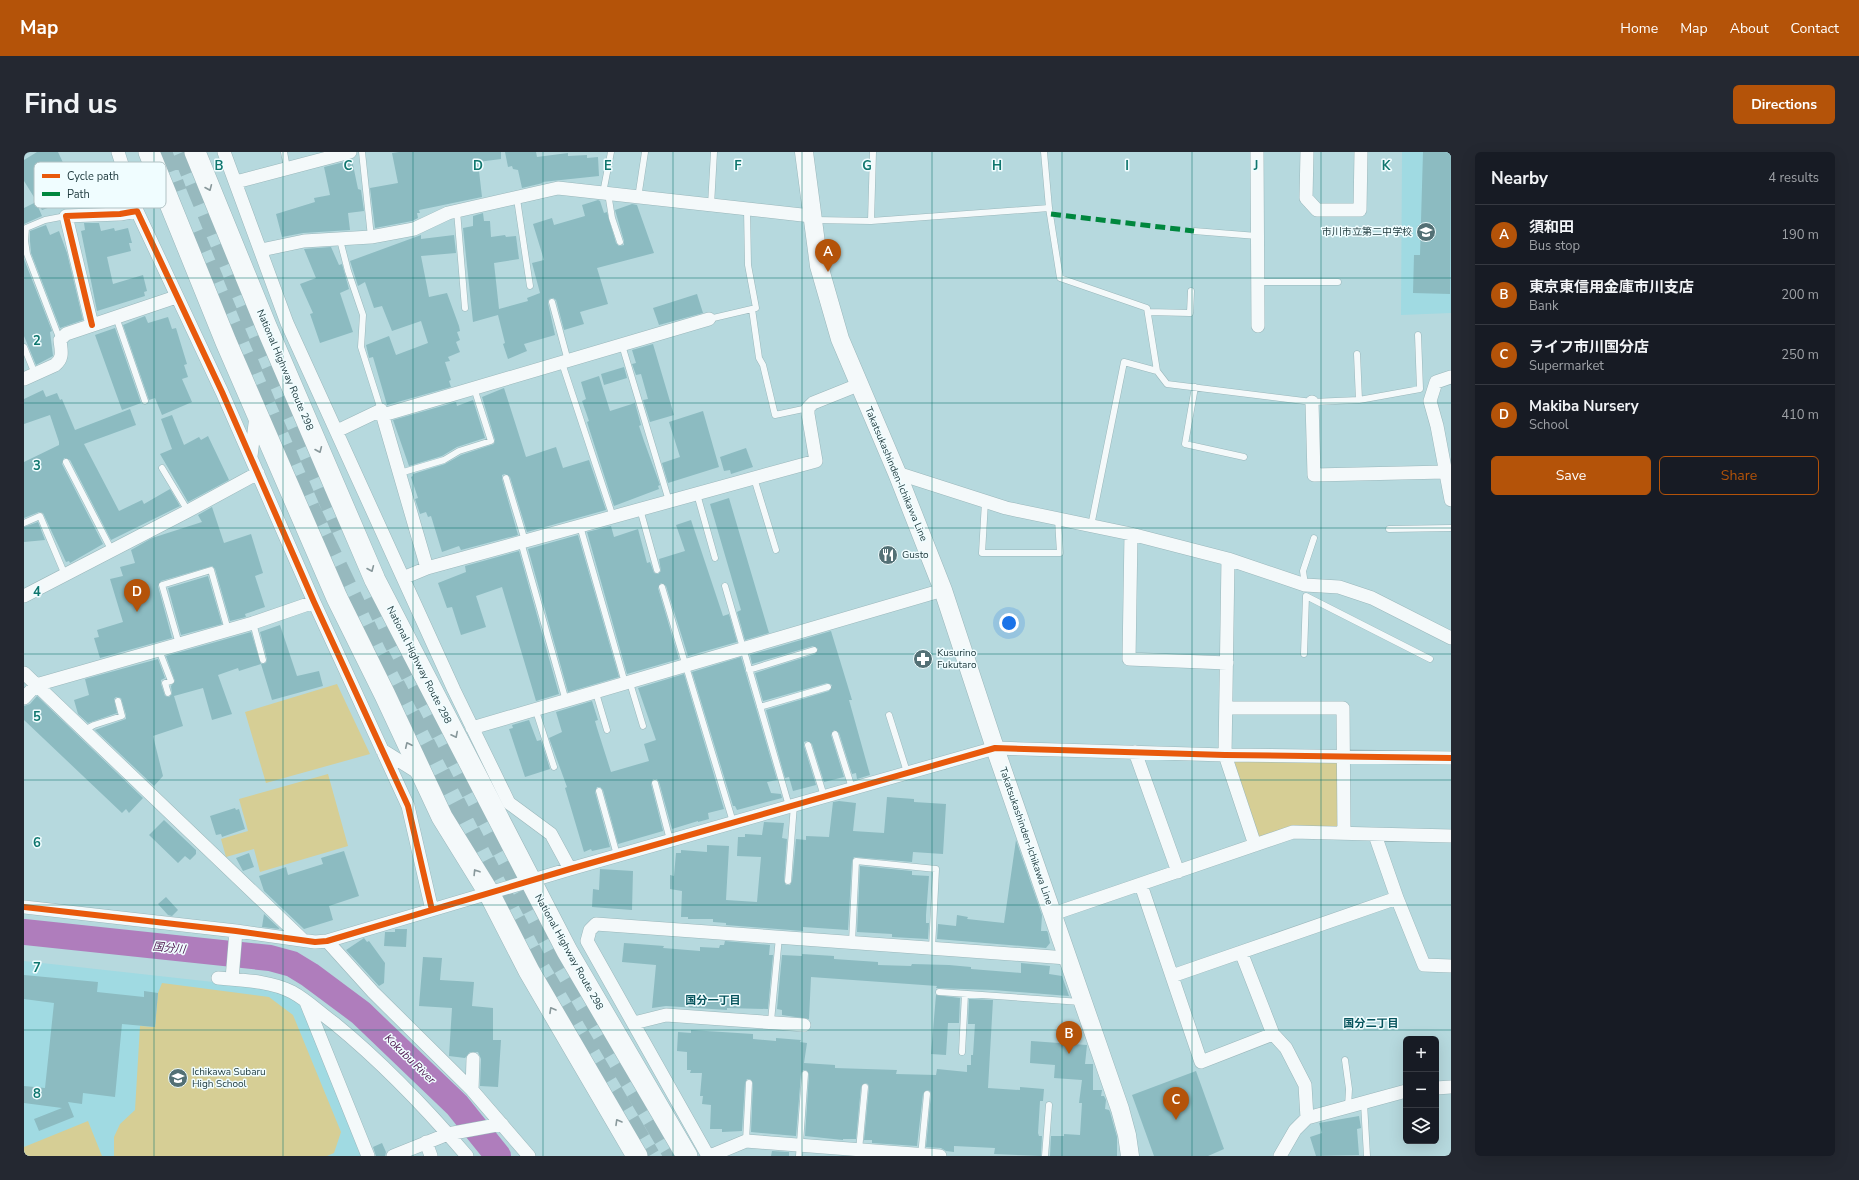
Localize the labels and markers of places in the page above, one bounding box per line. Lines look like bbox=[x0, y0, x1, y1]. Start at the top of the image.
school or university icon: 市川市立第二中学校 bbox=[1415, 221, 1437, 243]
place label: 市川市立第二中学校 bbox=[1322, 225, 1412, 239]
pin: A bbox=[815, 239, 841, 272]
restaurant icon: Gusto bbox=[877, 544, 899, 566]
place label: Gusto bbox=[902, 548, 929, 562]
pin: D bbox=[124, 579, 150, 612]
place label: Kusurino Fukutaro bbox=[937, 646, 977, 672]
pharmacy icon: Kusurino Fukutaro bbox=[912, 648, 934, 670]
pin: B bbox=[1056, 1021, 1082, 1054]
place label: Ichikawa Subaru High School bbox=[192, 1065, 266, 1091]
school or university icon: Ichikawa Subaru High School bbox=[167, 1067, 189, 1089]
pin: C bbox=[1163, 1087, 1189, 1120]

